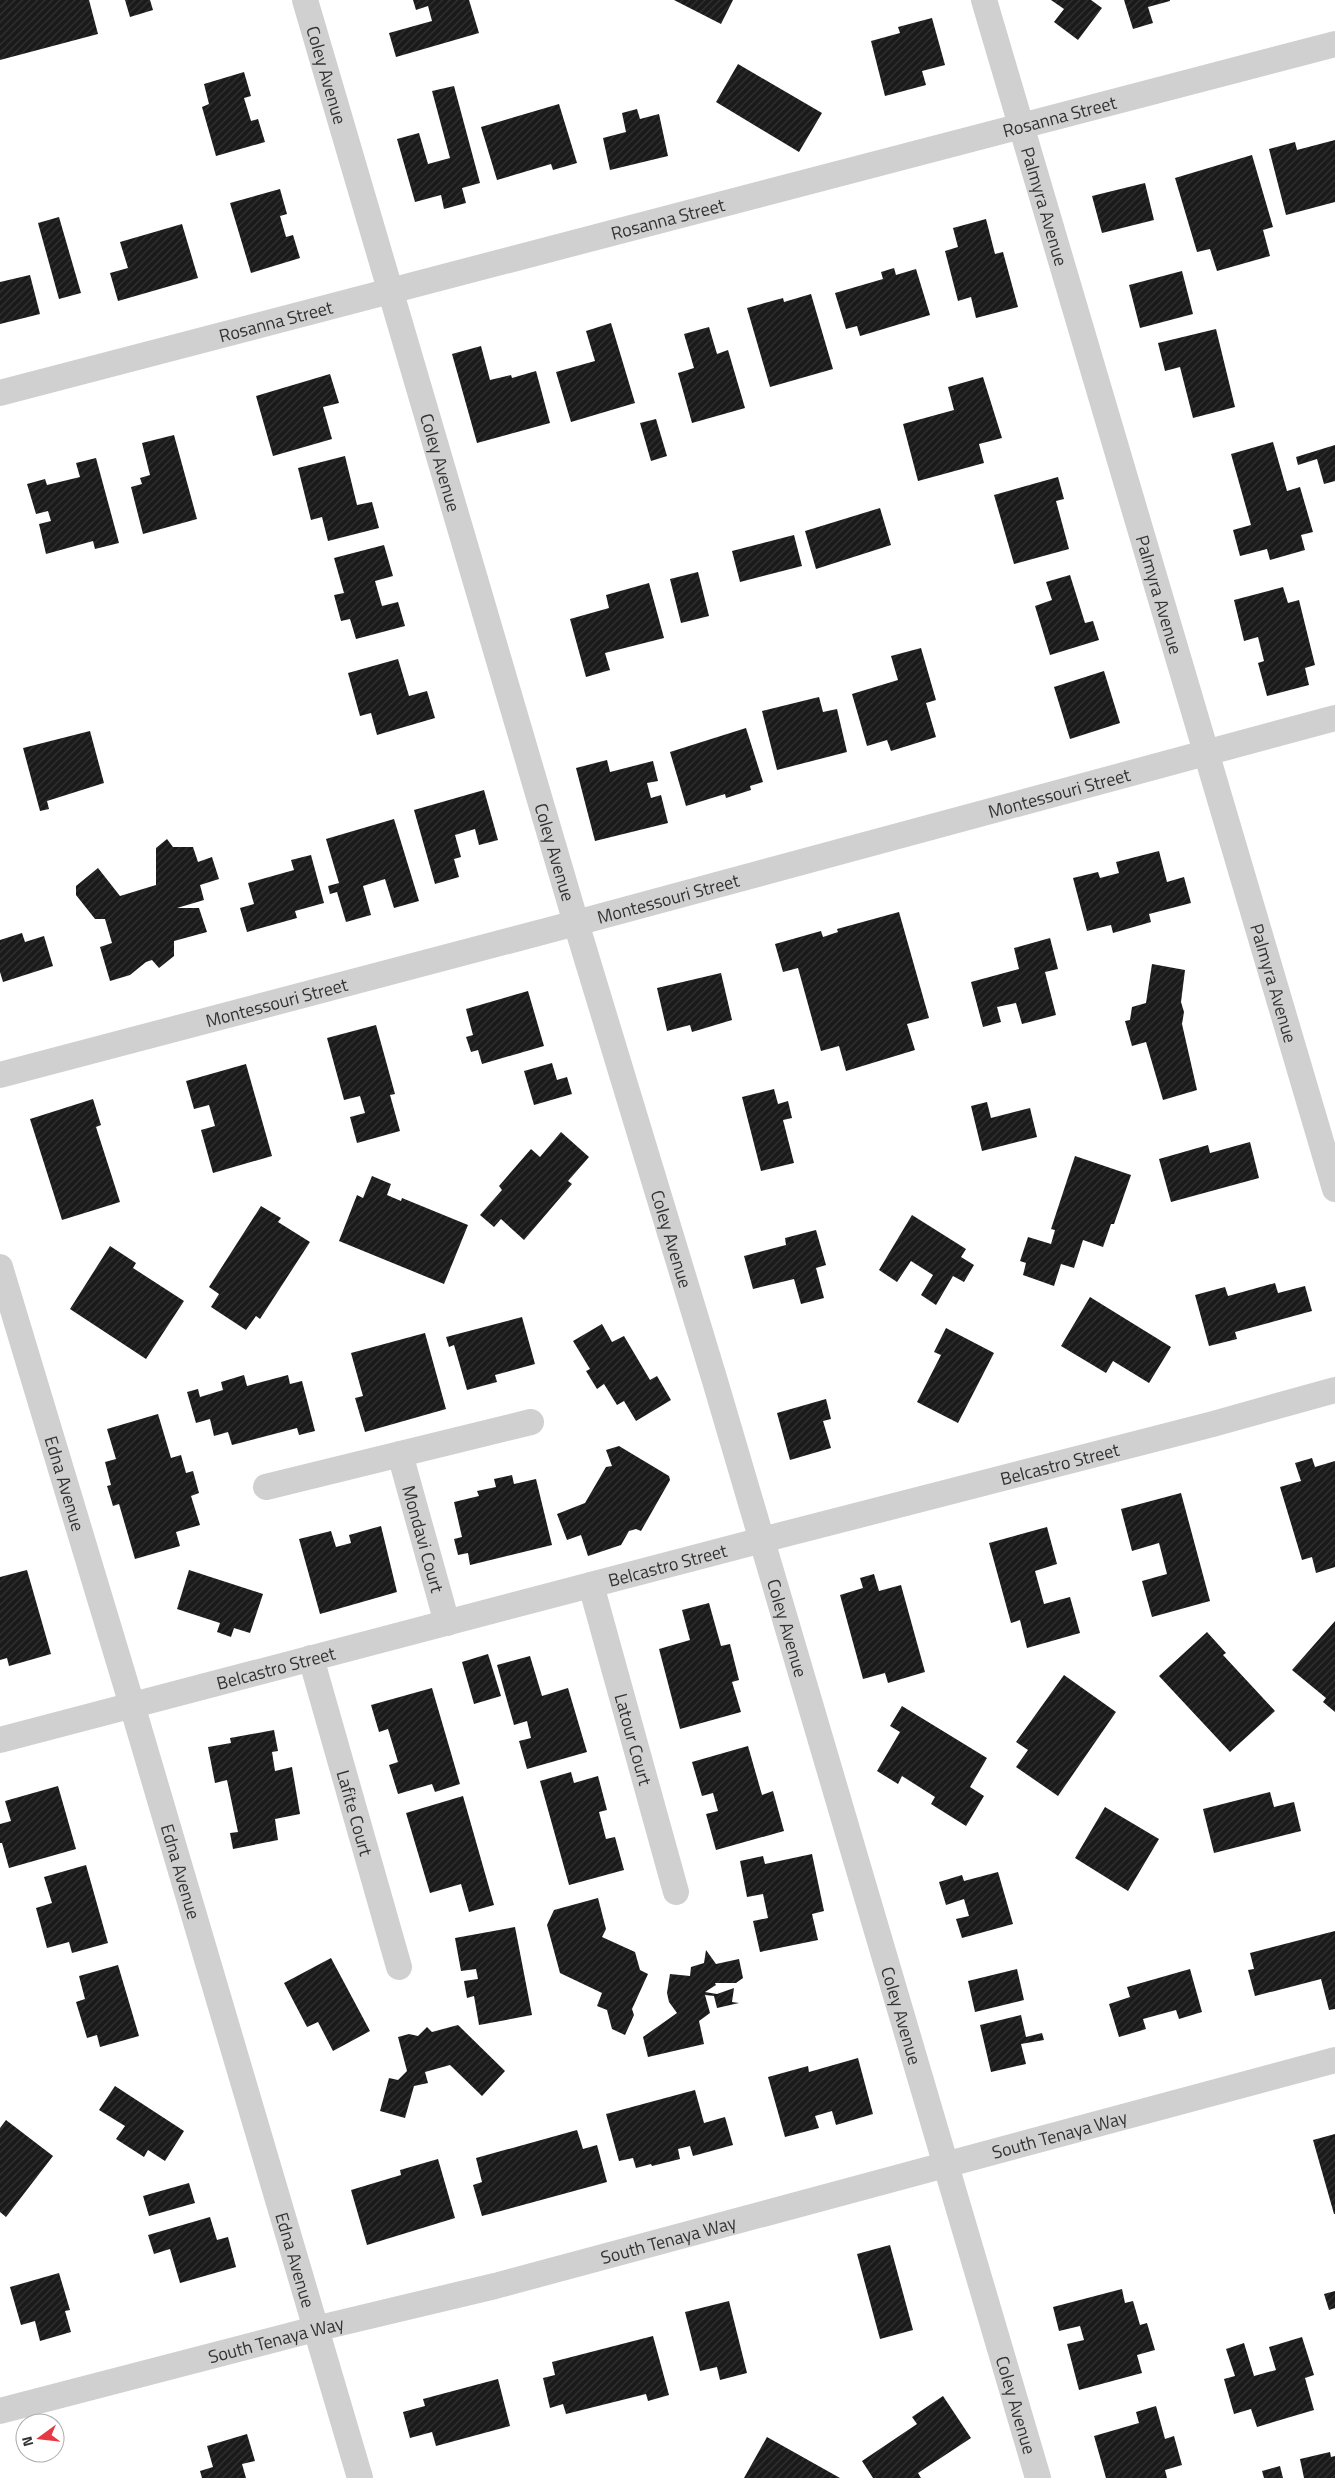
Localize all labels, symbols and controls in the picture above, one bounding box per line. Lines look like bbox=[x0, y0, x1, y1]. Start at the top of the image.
street label: Coley Avenue bbox=[300, 22, 354, 127]
street label: Rosanna Street bbox=[1000, 88, 1120, 144]
street label: Palmyra Avenue bbox=[1015, 143, 1075, 269]
street label: Rosanna Street bbox=[608, 190, 728, 246]
street label: Rosanna Street bbox=[216, 293, 336, 349]
street label: Coley Avenue bbox=[414, 410, 468, 515]
street label: Palmyra Avenue bbox=[1129, 532, 1190, 657]
street label: Montessouri Street bbox=[985, 760, 1134, 825]
street label: Coley Avenue bbox=[528, 800, 582, 904]
street label: Montessouri Street bbox=[594, 866, 743, 930]
street label: Palmyra Avenue bbox=[1244, 920, 1305, 1046]
street label: Montessouri Street bbox=[202, 970, 351, 1034]
street label: Coley Avenue bbox=[644, 1186, 699, 1291]
street label: Edna Avenue bbox=[38, 1432, 92, 1534]
street label: Belcastro Street bbox=[997, 1435, 1123, 1492]
street label: Mondavi Court bbox=[396, 1482, 452, 1596]
street label: Belcastro Street bbox=[605, 1536, 730, 1593]
street label: Coley Avenue bbox=[760, 1576, 815, 1680]
street label: Belcastro Street bbox=[213, 1639, 339, 1696]
street label: Latour Court bbox=[608, 1690, 659, 1789]
street label: Lafite Court bbox=[330, 1767, 380, 1860]
street label: Edna Avenue bbox=[154, 1820, 208, 1922]
street label: Coley Avenue bbox=[875, 1963, 929, 2068]
street label: South Tenaya Way bbox=[989, 2103, 1130, 2165]
street label: South Tenaya Way bbox=[598, 2208, 739, 2271]
street label: Edna Avenue bbox=[269, 2209, 323, 2311]
street label: South Tenaya Way bbox=[205, 2309, 347, 2370]
street label: Coley Avenue bbox=[989, 2353, 1044, 2457]
north arrow bbox=[15, 2413, 65, 2463]
text: N bbox=[16, 2434, 38, 2449]

